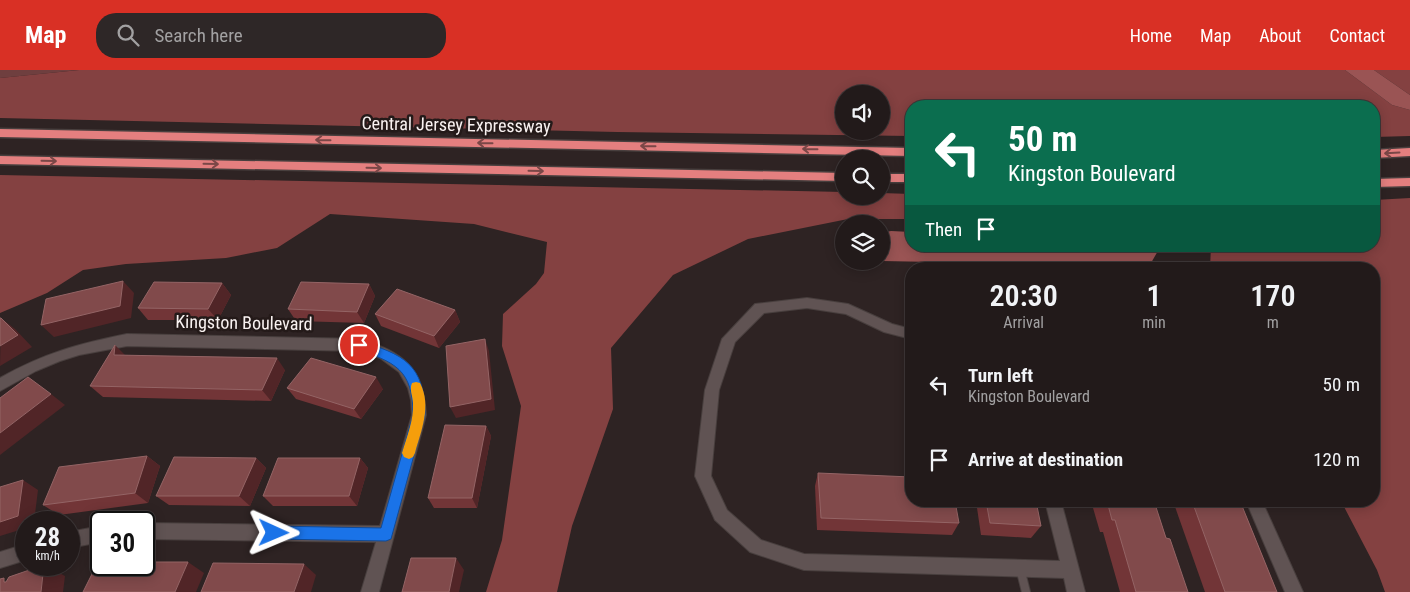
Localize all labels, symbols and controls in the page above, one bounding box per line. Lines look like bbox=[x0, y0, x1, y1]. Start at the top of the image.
search box bbox=[96, 13, 446, 58]
text: Map bbox=[25, 21, 66, 49]
icon: search bbox=[114, 21, 142, 49]
text: Search here bbox=[154, 24, 243, 47]
text: Home bbox=[1130, 25, 1172, 46]
text: Map bbox=[1200, 25, 1231, 46]
text: About bbox=[1259, 25, 1301, 46]
text: Contact bbox=[1329, 25, 1385, 46]
map controls bbox=[835, 85, 890, 270]
button: sound bbox=[835, 85, 890, 140]
street label: Central Jersey Expressway bbox=[361, 112, 551, 137]
text: 50 m bbox=[1008, 119, 1077, 160]
icon: left bbox=[925, 120, 990, 185]
one-way arrow bbox=[315, 135, 331, 144]
one-way arrow bbox=[477, 138, 493, 147]
one-way arrow bbox=[640, 141, 656, 151]
one-way arrow bbox=[802, 144, 818, 154]
one-way arrow bbox=[1384, 148, 1400, 157]
button: search bbox=[835, 150, 890, 205]
one-way arrow bbox=[40, 156, 56, 166]
one-way arrow bbox=[203, 160, 219, 169]
text: Kingston Boulevard bbox=[1008, 161, 1176, 186]
one-way arrow bbox=[365, 163, 381, 172]
one-way arrow bbox=[528, 166, 544, 176]
button: layers bbox=[835, 215, 890, 270]
icon: arrive bbox=[972, 215, 1000, 243]
text: Then bbox=[925, 218, 962, 241]
text: 20:30 bbox=[989, 278, 1058, 313]
text: 1 bbox=[1146, 278, 1162, 313]
text: 170 bbox=[1250, 278, 1295, 313]
street label: Kingston Boulevard bbox=[175, 311, 313, 334]
text: Arrival bbox=[1003, 313, 1044, 332]
text: min bbox=[1142, 313, 1166, 332]
text: m bbox=[1267, 313, 1279, 332]
pin bbox=[338, 324, 380, 366]
icon: arrive bbox=[345, 331, 373, 359]
text: Turn left bbox=[968, 364, 1033, 387]
icon: left bbox=[925, 371, 953, 399]
text: 50 m bbox=[1323, 373, 1360, 396]
text: Kingston Boulevard bbox=[968, 387, 1090, 406]
icon: arrive bbox=[925, 446, 953, 474]
text: Arrive at destination bbox=[968, 448, 1123, 471]
text: 120 m bbox=[1313, 448, 1360, 471]
position arrow bbox=[247, 506, 299, 558]
speed limit sign: 30 bbox=[90, 511, 155, 576]
text: 28 bbox=[35, 523, 60, 552]
text: km/h bbox=[35, 549, 60, 563]

